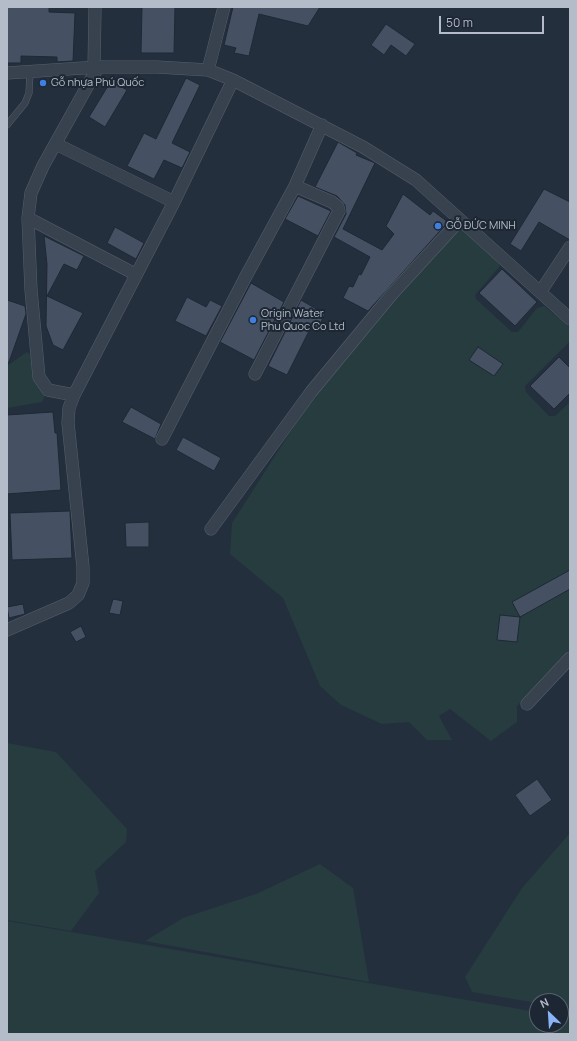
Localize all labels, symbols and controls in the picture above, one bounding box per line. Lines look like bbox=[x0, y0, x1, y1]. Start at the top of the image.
scale bar bbox=[441, 8, 546, 34]
text: 50 m bbox=[446, 14, 473, 31]
place label: Gỗ nhựa Phú Quốc bbox=[51, 76, 144, 90]
marker: Gỗ nhựa Phú Quốc bbox=[38, 78, 48, 88]
place label: GỖ ĐỨC MINH bbox=[446, 219, 516, 233]
marker: GỖ ĐỨC MINH bbox=[433, 221, 443, 231]
place label: Origin Water Phu Quoc Co Ltd bbox=[261, 307, 345, 333]
marker: Origin Water Phu Quoc Co Ltd bbox=[248, 315, 258, 325]
north arrow bbox=[529, 993, 569, 1033]
text: N bbox=[537, 994, 551, 1011]

